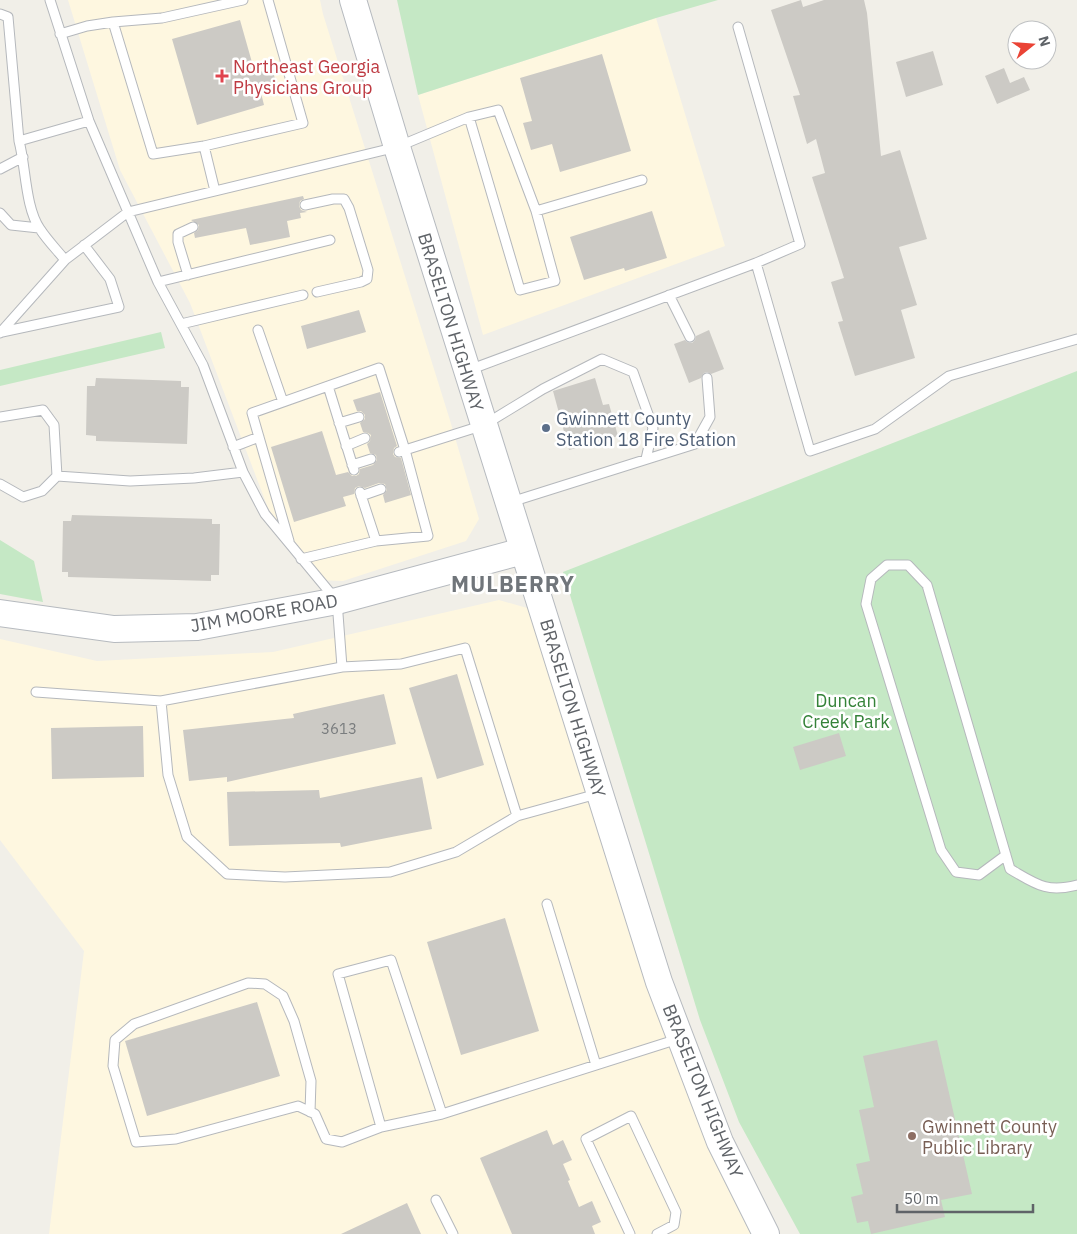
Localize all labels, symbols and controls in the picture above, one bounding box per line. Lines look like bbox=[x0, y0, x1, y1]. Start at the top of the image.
north arrow bbox=[1007, 20, 1057, 70]
text: N bbox=[1034, 34, 1055, 49]
place label: Northeast Georgia Physicians Group bbox=[233, 55, 380, 99]
marker: Northeast Georgia Physicians Group bbox=[215, 69, 229, 83]
street label: BRASELTON HIGHWAY bbox=[413, 230, 489, 414]
place label: Gwinnett County Station 18 Fire Station bbox=[556, 407, 736, 451]
marker: Gwinnett County Station 18 Fire Station bbox=[540, 422, 552, 434]
district label: MULBERRY bbox=[451, 569, 575, 598]
street label: JIM MOORE ROAD bbox=[189, 589, 339, 637]
street label: BRASELTON HIGHWAY bbox=[535, 616, 611, 800]
park label: Duncan Creek Park bbox=[802, 689, 890, 733]
house number: 3613 bbox=[321, 719, 357, 738]
street label: BRASELTON HIGHWAY bbox=[658, 1001, 749, 1182]
place label: Gwinnett County Public Library bbox=[922, 1115, 1057, 1159]
marker: Gwinnett County Public Library bbox=[906, 1130, 918, 1142]
scale bar bbox=[897, 1182, 1033, 1214]
text: 50 m bbox=[904, 1189, 939, 1208]

